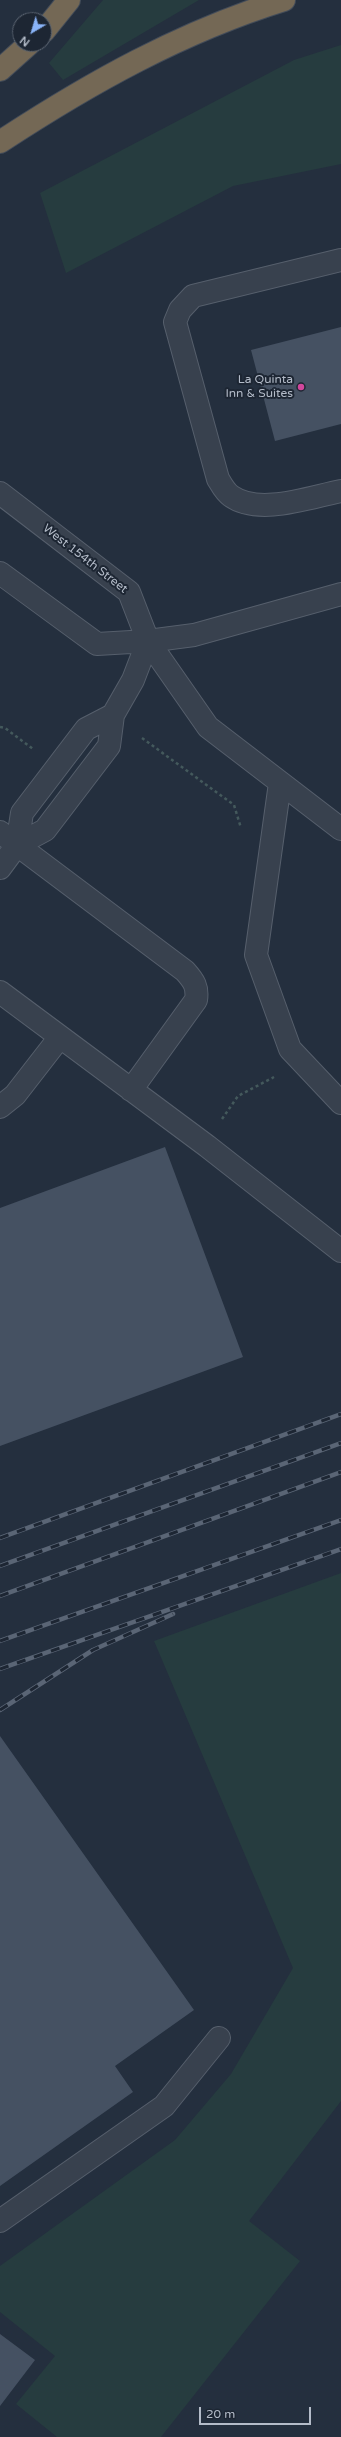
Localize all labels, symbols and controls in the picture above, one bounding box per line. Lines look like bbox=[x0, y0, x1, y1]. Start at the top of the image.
north arrow bbox=[12, 12, 52, 52]
text: N bbox=[17, 33, 32, 49]
place label: La Quinta Inn & Suites bbox=[225, 373, 293, 401]
marker: La Quinta Inn & Suites bbox=[296, 382, 306, 392]
street label: West 154th Street bbox=[40, 521, 130, 597]
scale bar bbox=[201, 2399, 313, 2425]
text: 20 m bbox=[206, 2407, 235, 2421]

